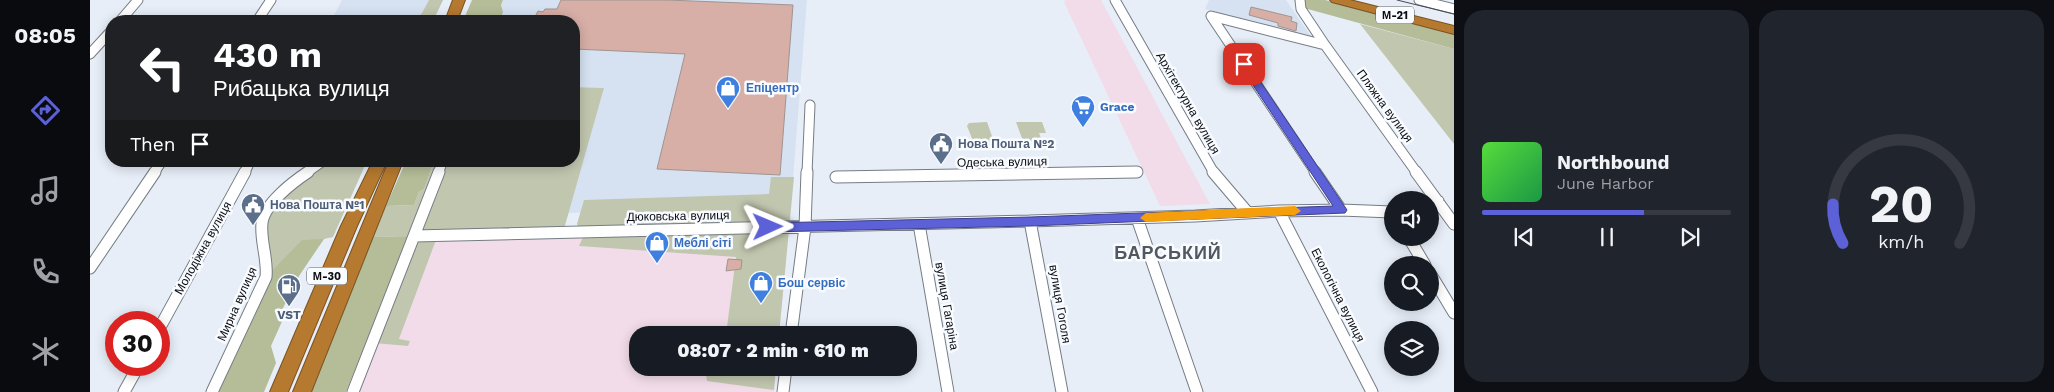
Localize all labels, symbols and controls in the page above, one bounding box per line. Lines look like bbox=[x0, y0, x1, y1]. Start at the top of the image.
road number: М-21 bbox=[1376, 6, 1414, 24]
text: 08:05 bbox=[14, 23, 76, 48]
text: 430 m bbox=[213, 34, 322, 76]
icon: left bbox=[130, 35, 195, 100]
pin bbox=[1223, 43, 1265, 85]
street label: Архітектурна вулиця bbox=[1153, 50, 1223, 156]
icon: arrive bbox=[1230, 50, 1258, 78]
street label: Пляжна вулиця bbox=[1354, 67, 1416, 145]
shop icon: Епіцентр bbox=[715, 75, 741, 109]
text: Рибацька вулиця bbox=[213, 76, 390, 101]
place label: Епіцентр bbox=[746, 81, 799, 95]
icon: directions bbox=[28, 93, 63, 128]
supermarket icon: Grace bbox=[1070, 94, 1096, 128]
place label: Grace bbox=[1100, 100, 1134, 114]
icon: arrive bbox=[186, 130, 214, 158]
public building icon: Нова Пошта №2 bbox=[928, 131, 954, 165]
text: Then bbox=[130, 133, 176, 156]
place label: Нова Пошта №2 bbox=[958, 137, 1054, 151]
text: Northbound bbox=[1557, 151, 1669, 174]
street label: Одеська вулиця bbox=[957, 154, 1047, 170]
icon: music bbox=[28, 173, 63, 208]
text: June Harbor bbox=[1557, 174, 1654, 193]
text: 20 bbox=[1869, 174, 1934, 235]
map controls bbox=[1384, 191, 1439, 376]
button: sound bbox=[1384, 191, 1439, 246]
public building icon: Нова Пошта №1 bbox=[240, 192, 266, 226]
place label: Нова Пошта №1 bbox=[270, 198, 364, 212]
street label: Молодіжна вулиця bbox=[172, 199, 234, 297]
position arrow bbox=[741, 200, 793, 252]
street label: Дюковська вулиця bbox=[626, 208, 730, 224]
icon: previous bbox=[1510, 223, 1538, 251]
icon: pause bbox=[1593, 223, 1621, 251]
icon: next bbox=[1676, 223, 1704, 251]
shop icon: Меблі сіті bbox=[644, 230, 670, 264]
text: km/h bbox=[1878, 231, 1925, 252]
place label: Меблі сіті bbox=[674, 236, 731, 250]
district label: БАРСЬКИЙ bbox=[1114, 242, 1222, 263]
street label: Екологічна вулиця bbox=[1308, 246, 1368, 344]
icon: phone bbox=[28, 254, 63, 289]
button: search bbox=[1384, 256, 1439, 311]
street label: вулиця Гагаріна bbox=[932, 261, 962, 351]
street label: вулиця Гоголя bbox=[1046, 264, 1074, 344]
street label: Мирна вулиця bbox=[214, 265, 260, 343]
road number: М-30 bbox=[307, 268, 347, 284]
shop icon: Бош сервіс bbox=[748, 270, 774, 304]
fuel station icon: VST bbox=[276, 273, 302, 307]
place label: Бош сервіс bbox=[778, 276, 846, 290]
place label: VST bbox=[277, 308, 301, 322]
speed limit sign: 30 bbox=[105, 311, 170, 376]
button: layers bbox=[1384, 321, 1439, 376]
icon: climate bbox=[28, 334, 63, 369]
text: 08:07 · 2 min · 610 m bbox=[677, 339, 869, 362]

